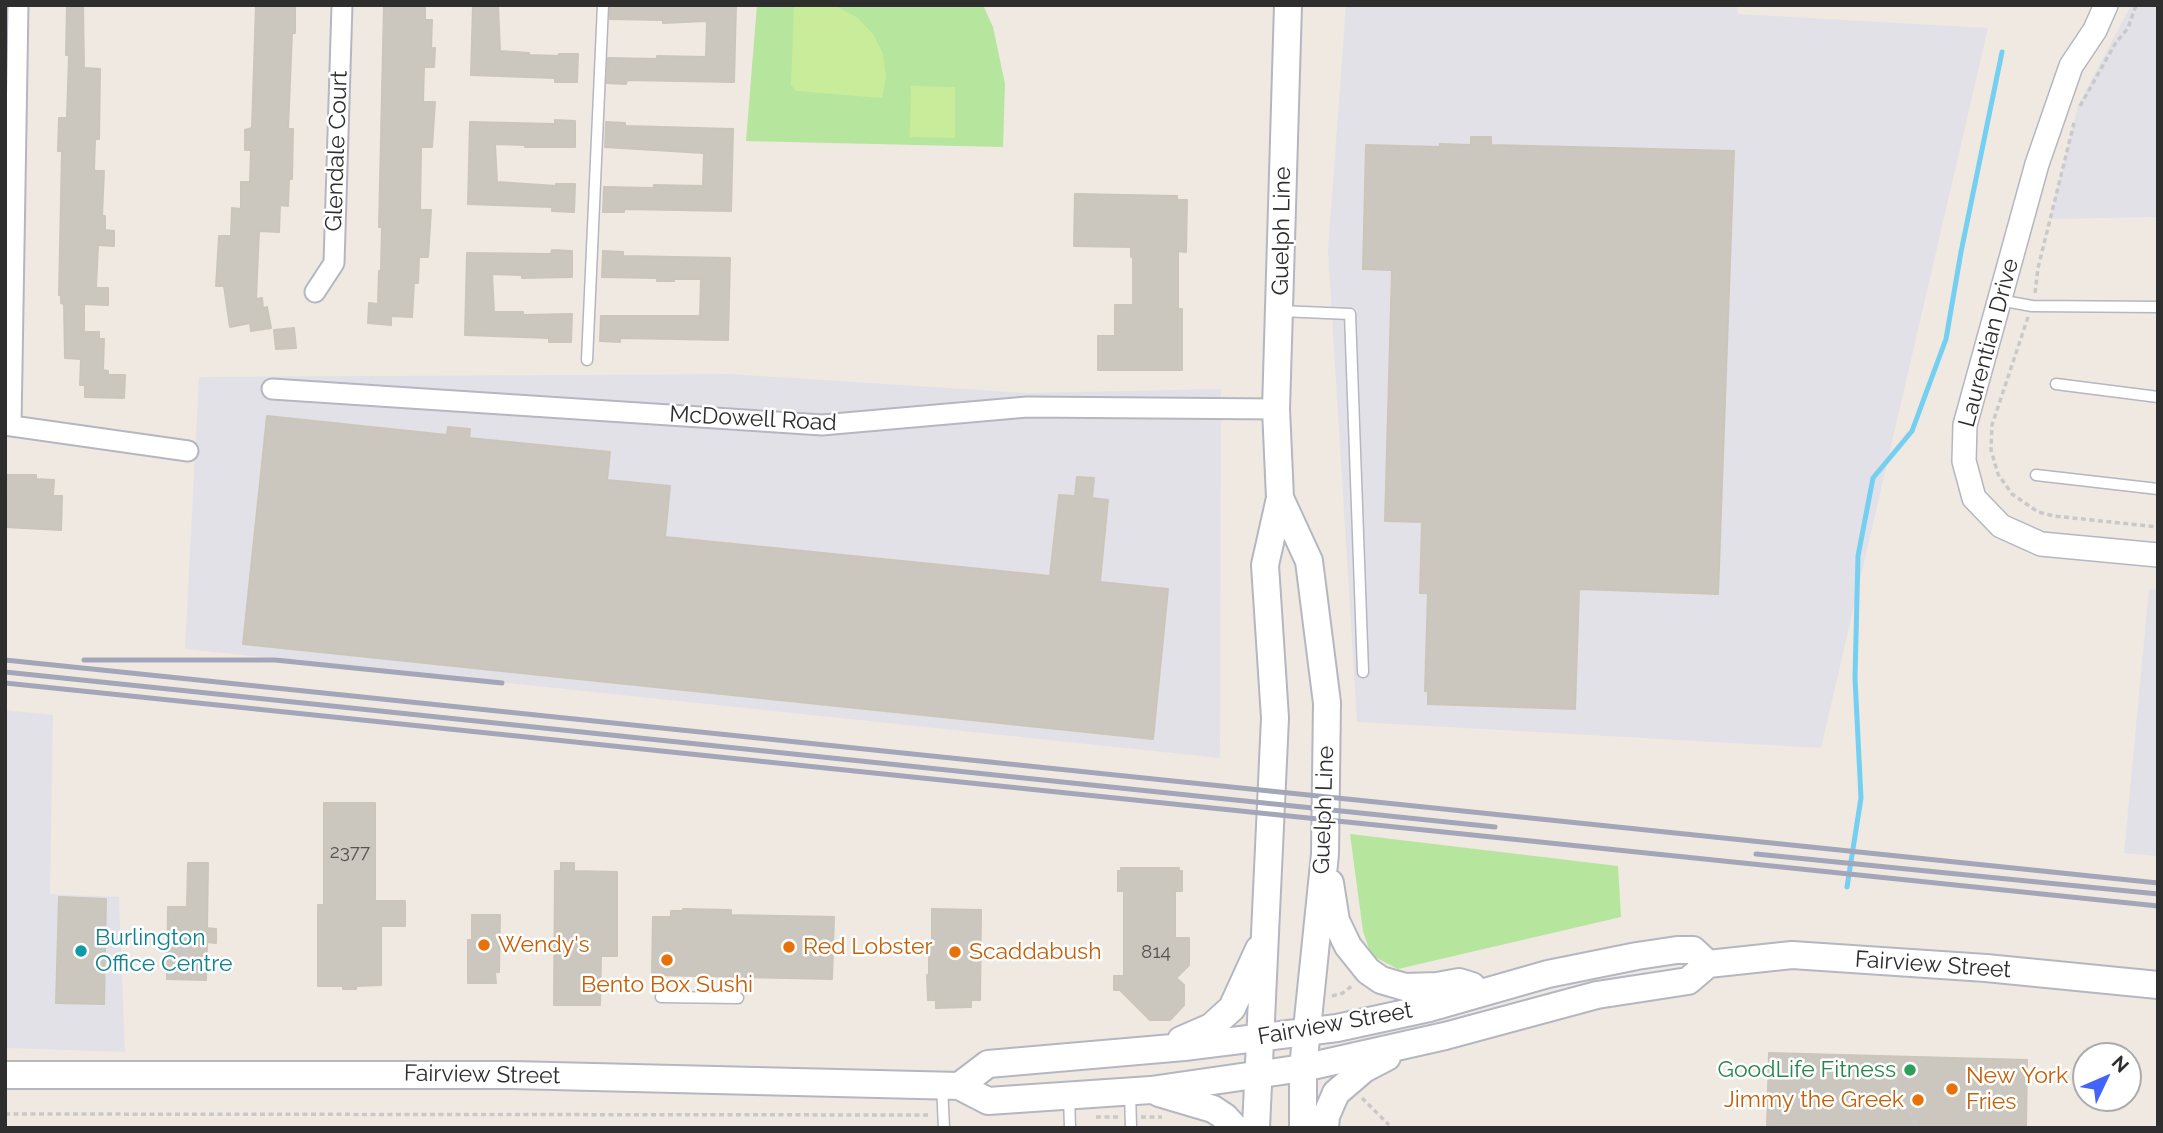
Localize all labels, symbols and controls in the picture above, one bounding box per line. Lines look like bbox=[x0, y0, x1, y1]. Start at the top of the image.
street label: Glendale Court bbox=[320, 70, 354, 232]
street label: Guelph Line bbox=[1267, 166, 1297, 296]
street label: Laurentian Drive bbox=[1953, 256, 2025, 430]
street label: McDowell Road bbox=[669, 401, 837, 437]
street label: Guelph Line bbox=[1308, 745, 1340, 875]
house number: 2377 bbox=[330, 841, 370, 863]
place label: Burlington Office Centre bbox=[95, 924, 233, 978]
place label: Wendy's bbox=[498, 931, 590, 959]
place label: Red Lobster bbox=[803, 933, 933, 961]
marker: Wendy's bbox=[476, 937, 492, 953]
place label: Scaddabush bbox=[969, 938, 1102, 966]
marker: Red Lobster bbox=[781, 939, 797, 955]
house number: 814 bbox=[1141, 941, 1171, 963]
marker: Burlington Office Centre bbox=[73, 943, 89, 959]
marker: Scaddabush bbox=[947, 944, 963, 960]
street label: Fairview Street bbox=[1854, 946, 2012, 984]
marker: Bento Box Sushi bbox=[659, 952, 675, 968]
place label: Bento Box Sushi bbox=[581, 971, 753, 999]
street label: Fairview Street bbox=[1256, 997, 1414, 1051]
north arrow bbox=[2072, 1042, 2142, 1112]
text: N bbox=[2108, 1051, 2134, 1077]
place label: GoodLife Fitness bbox=[1717, 1056, 1896, 1084]
street label: Fairview Street bbox=[404, 1060, 560, 1090]
marker: GoodLife Fitness bbox=[1902, 1062, 1918, 1078]
place label: New York Fries bbox=[1966, 1062, 2068, 1116]
marker: New York Fries bbox=[1944, 1081, 1960, 1097]
place label: Jimmy the Greek bbox=[1724, 1086, 1904, 1114]
marker: Jimmy the Greek bbox=[1910, 1092, 1926, 1108]

